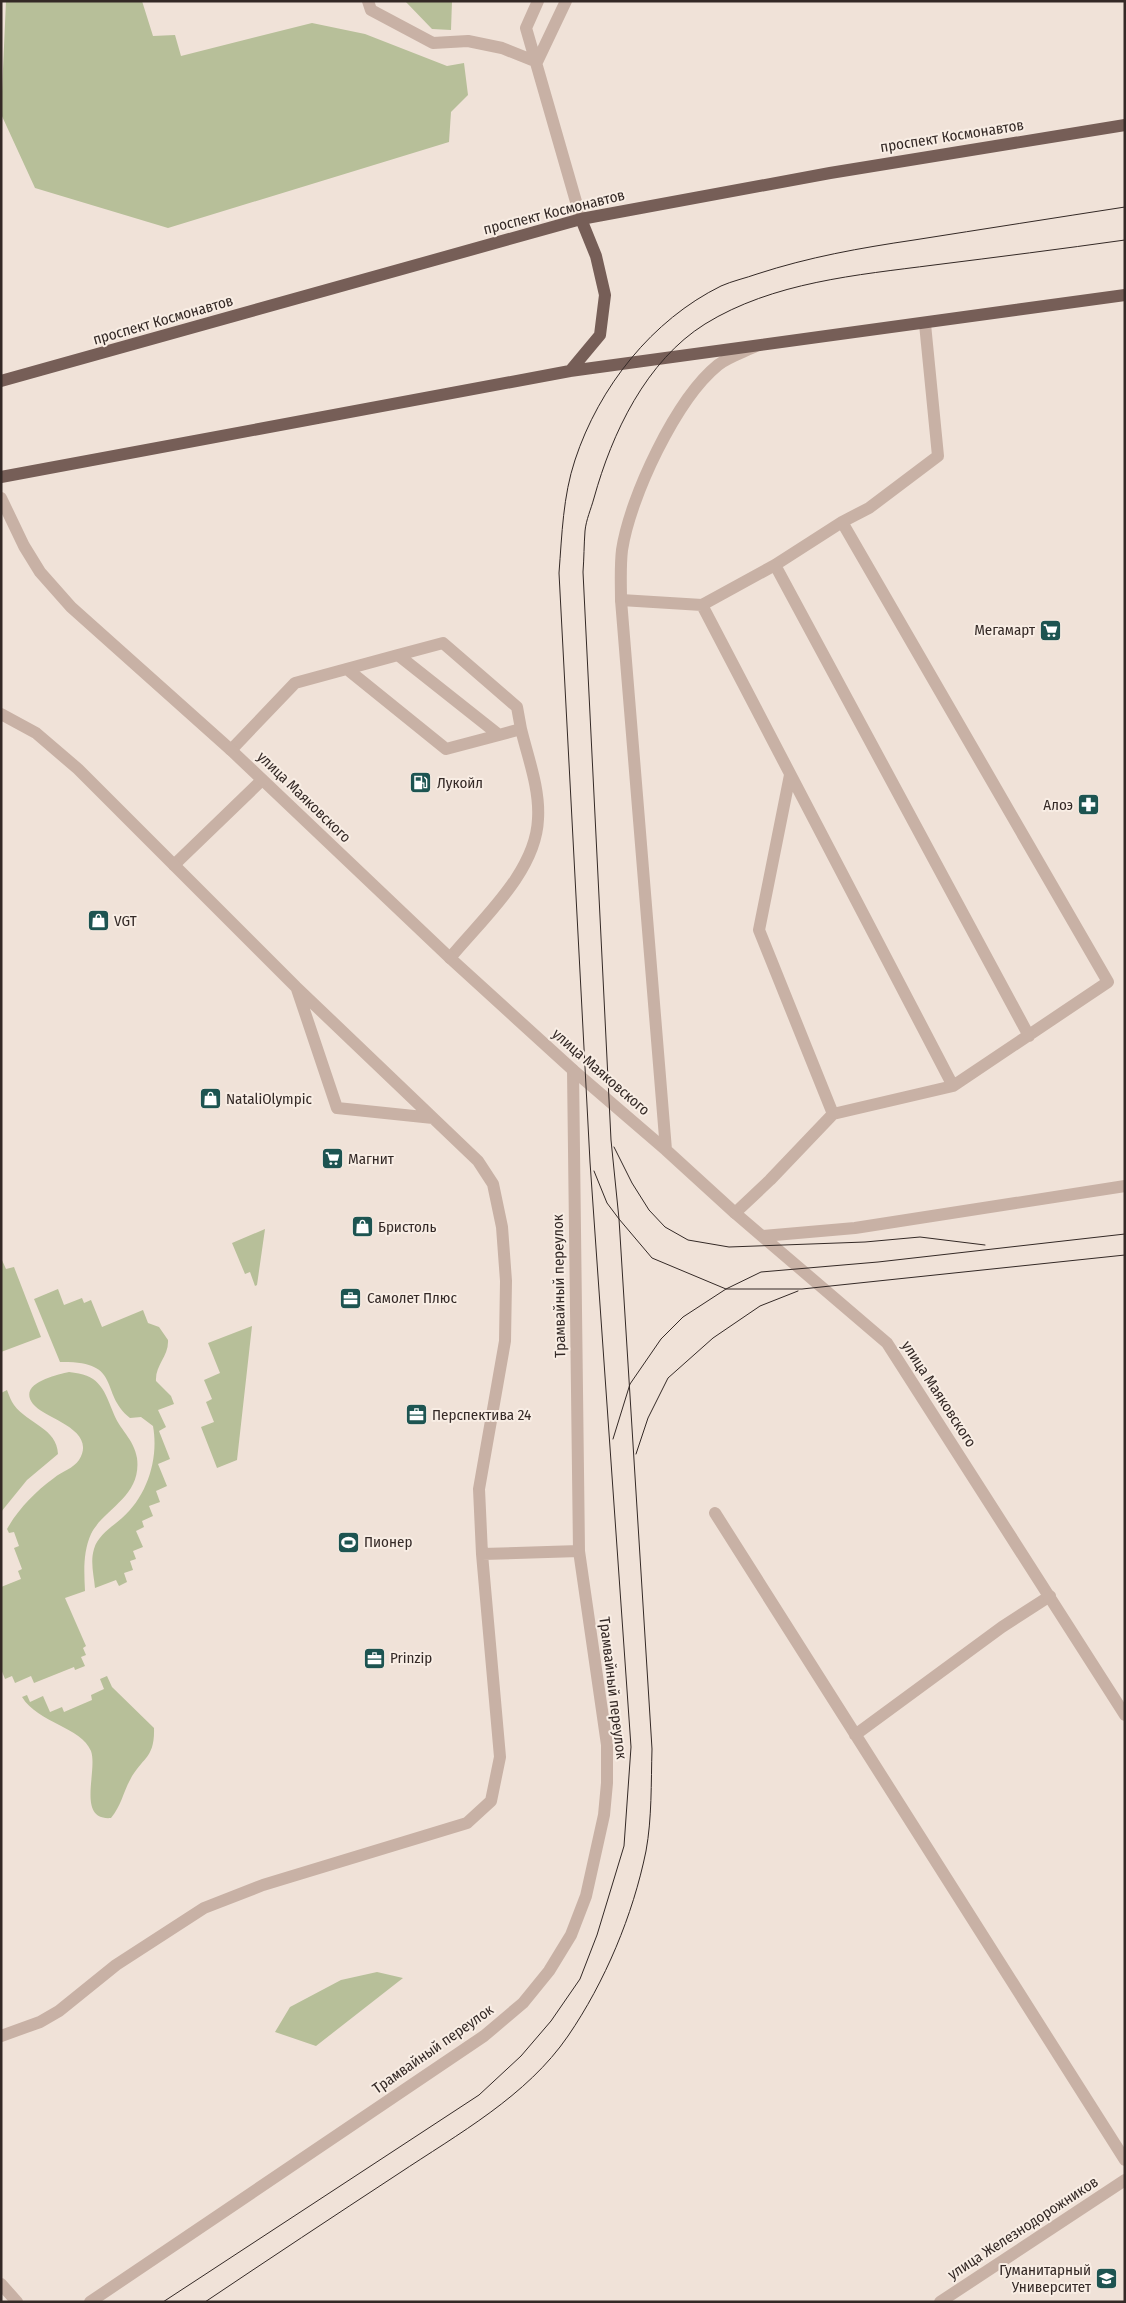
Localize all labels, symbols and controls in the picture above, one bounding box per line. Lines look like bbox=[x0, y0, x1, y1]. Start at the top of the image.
street label: проспект Космонавтов bbox=[879, 116, 1025, 156]
street label: проспект Космонавтов bbox=[481, 186, 627, 238]
street label: проспект Космонавтов bbox=[91, 291, 235, 349]
supermarket icon: Мегамарт bbox=[1039, 618, 1063, 642]
place label: Мегамарт bbox=[974, 621, 1036, 639]
street label: улица Маяковского bbox=[253, 748, 355, 846]
fuel station icon: Лукойл bbox=[409, 771, 433, 795]
place label: Лукойл bbox=[437, 774, 483, 792]
pharmacy icon: Алоэ bbox=[1077, 793, 1101, 817]
place label: Алоэ bbox=[1043, 796, 1073, 814]
shop icon: VGT bbox=[86, 909, 110, 933]
place label: VGT bbox=[114, 912, 137, 930]
street label: улица Маяковского bbox=[549, 1025, 654, 1119]
shop icon: NataliOlympic bbox=[198, 1087, 222, 1111]
place label: NataliOlympic bbox=[226, 1090, 312, 1108]
supermarket icon: Магнит bbox=[320, 1147, 344, 1171]
place label: Магнит bbox=[348, 1150, 395, 1168]
street label: Трамвайный переулок bbox=[549, 1214, 569, 1358]
shop icon: Бристоль bbox=[350, 1215, 374, 1239]
place label: Бристоль bbox=[378, 1218, 436, 1236]
office icon: Самолет Плюс bbox=[339, 1286, 363, 1310]
place label: Самолет Плюс bbox=[367, 1289, 457, 1307]
street label: улица Маяковского bbox=[898, 1337, 980, 1451]
office icon: Перспектива 24 bbox=[404, 1403, 428, 1427]
place label: Перспектива 24 bbox=[432, 1406, 531, 1424]
sports icon: Пионер bbox=[336, 1530, 360, 1554]
place label: Пионер bbox=[364, 1533, 412, 1551]
street label: Трамвайный переулок bbox=[595, 1616, 631, 1760]
office icon: Prinzip bbox=[362, 1646, 386, 1670]
place label: Prinzip bbox=[390, 1649, 432, 1667]
street label: Трамвайный переулок bbox=[369, 2000, 497, 2098]
street label: улица Железнодорожников bbox=[944, 2173, 1102, 2283]
place label: Гуманитарный Университет bbox=[999, 2261, 1092, 2296]
school or university icon: Гуманитарный Университет bbox=[1095, 2267, 1119, 2291]

